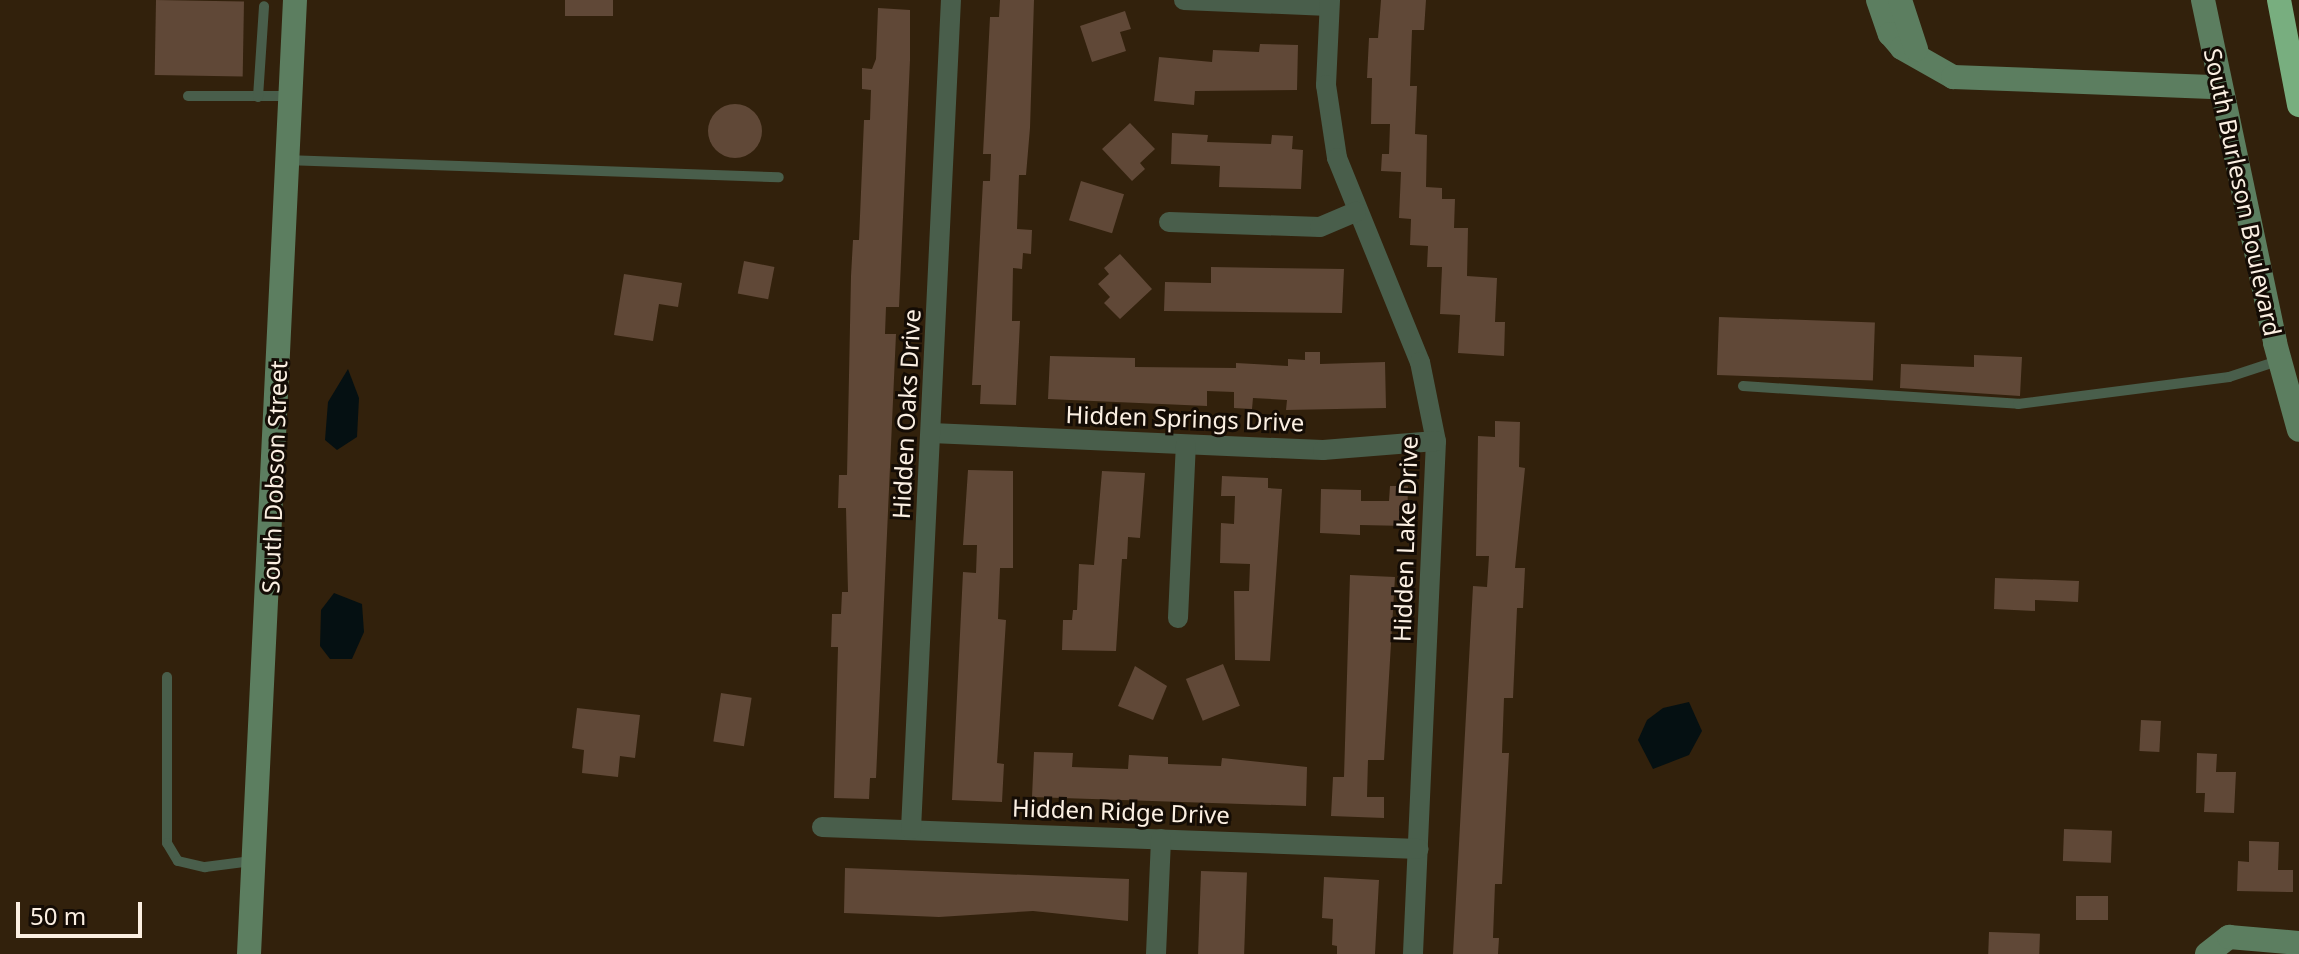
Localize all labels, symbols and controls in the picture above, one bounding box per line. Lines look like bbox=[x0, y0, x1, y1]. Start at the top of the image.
street label: South Burleson Boulevard bbox=[2198, 45, 2288, 339]
street label: Hidden Oaks Drive bbox=[886, 308, 926, 520]
street label: South Dobson Street bbox=[256, 360, 292, 594]
street label: Hidden Springs Drive bbox=[1065, 399, 1305, 437]
street label: Hidden Lake Drive bbox=[1387, 436, 1423, 642]
street label: Hidden Ridge Drive bbox=[1012, 793, 1230, 829]
scale bar bbox=[20, 886, 146, 936]
text: 50 m bbox=[30, 899, 86, 932]

